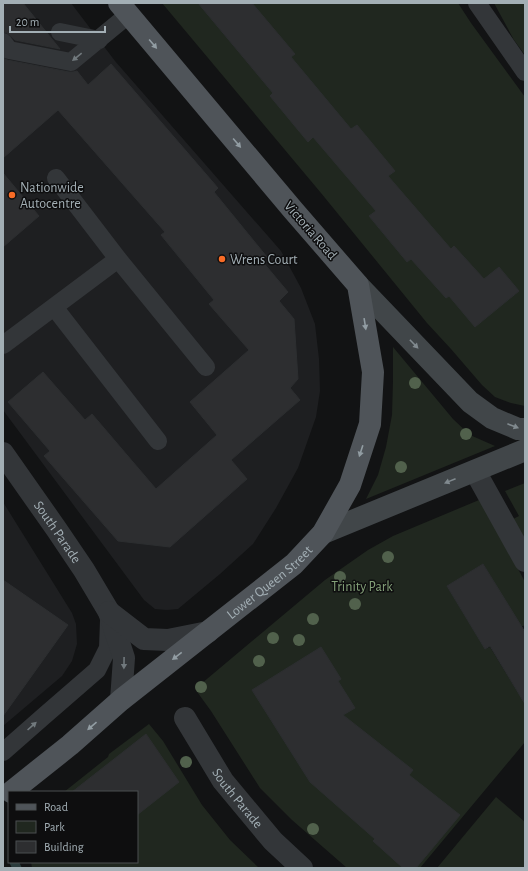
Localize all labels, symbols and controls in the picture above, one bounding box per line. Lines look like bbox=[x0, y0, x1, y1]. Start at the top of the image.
scale bar bbox=[10, 8, 105, 34]
text: 20 m bbox=[16, 16, 39, 28]
one-way arrow bbox=[148, 38, 157, 49]
one-way arrow bbox=[71, 53, 82, 62]
one-way arrow bbox=[232, 138, 241, 148]
place label: Nationwide Autocentre bbox=[20, 181, 84, 211]
marker: Nationwide Autocentre bbox=[7, 190, 17, 200]
street label: Victoria Road bbox=[281, 199, 339, 263]
place label: Wrens Court bbox=[230, 253, 298, 267]
marker: Wrens Court bbox=[217, 254, 227, 264]
one-way arrow bbox=[362, 317, 368, 330]
one-way arrow bbox=[409, 339, 419, 349]
one-way arrow bbox=[507, 424, 519, 430]
one-way arrow bbox=[357, 446, 363, 458]
one-way arrow bbox=[444, 479, 456, 485]
street label: South Parade bbox=[31, 499, 83, 566]
street label: Lower Queen Street bbox=[224, 543, 316, 622]
park label: Trinity Park bbox=[331, 580, 393, 594]
one-way arrow bbox=[172, 652, 183, 660]
one-way arrow bbox=[120, 657, 127, 669]
one-way arrow bbox=[27, 721, 37, 731]
one-way arrow bbox=[86, 721, 97, 730]
street label: South Parade bbox=[209, 766, 265, 831]
legend bbox=[8, 791, 138, 863]
text: Road bbox=[44, 801, 68, 813]
text: Park bbox=[44, 821, 65, 833]
text: Building bbox=[44, 841, 84, 853]

